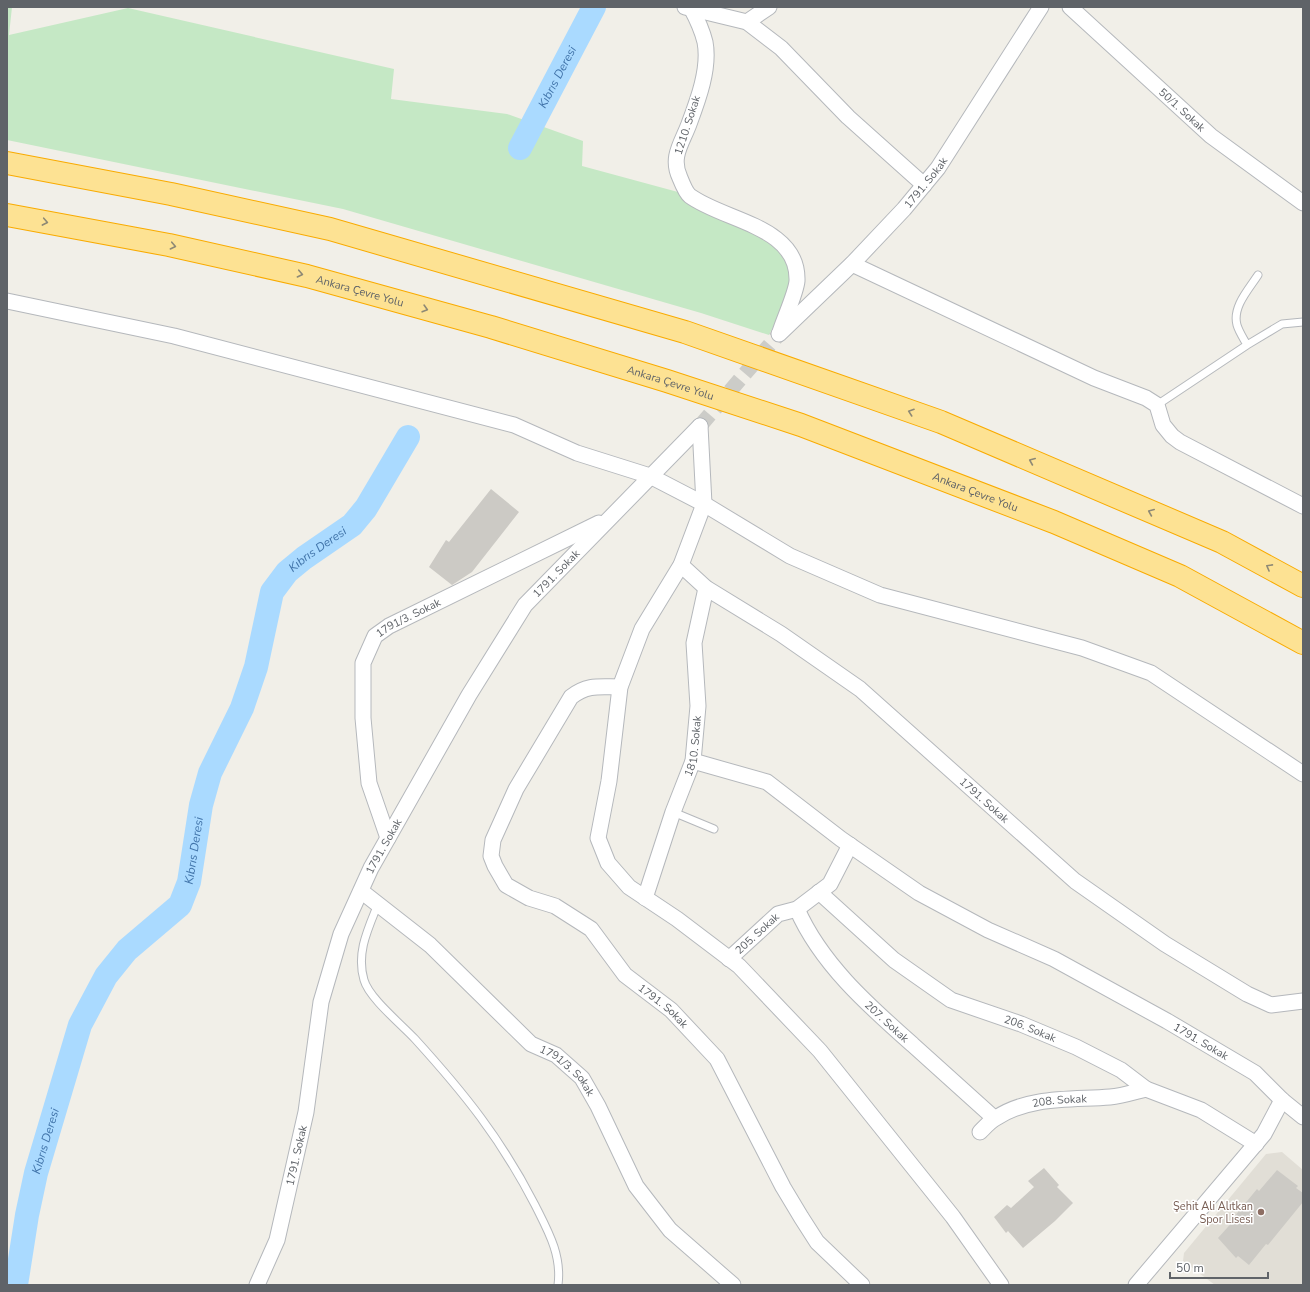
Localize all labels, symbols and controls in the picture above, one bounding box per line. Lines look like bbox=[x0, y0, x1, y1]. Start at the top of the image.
water label: Kıbrıs Deresi bbox=[534, 43, 580, 111]
street label: 50/1. Sokak bbox=[1155, 85, 1209, 135]
street label: 1210. Sokak bbox=[671, 93, 704, 157]
street label: 1791. Sokak bbox=[901, 154, 951, 211]
one-way arrow bbox=[42, 217, 49, 226]
one-way arrow bbox=[170, 242, 176, 250]
one-way arrow bbox=[297, 270, 303, 278]
street label: Ankara Çevre Yolu bbox=[314, 272, 405, 310]
one-way arrow bbox=[422, 304, 429, 312]
street label: Ankara Çevre Yolu bbox=[625, 362, 716, 404]
one-way arrow bbox=[908, 408, 915, 417]
one-way arrow bbox=[1028, 458, 1036, 466]
street label: Ankara Çevre Yolu bbox=[930, 469, 1020, 516]
one-way arrow bbox=[1148, 509, 1156, 517]
water label: Kıbrıs Deresi bbox=[285, 523, 350, 576]
street label: 1791. Sokak bbox=[529, 546, 584, 601]
one-way arrow bbox=[1266, 565, 1273, 572]
street label: 1791/3. Sokak bbox=[373, 595, 444, 641]
street label: 1810. Sokak bbox=[681, 715, 705, 779]
street label: 1791. Sokak bbox=[956, 774, 1012, 827]
water label: Kıbrıs Deresi bbox=[181, 816, 207, 885]
street label: 1791. Sokak bbox=[362, 816, 406, 876]
street label: 205. Sokak bbox=[732, 909, 783, 958]
street label: 1791. Sokak bbox=[635, 981, 692, 1032]
street label: 207. Sokak bbox=[861, 998, 912, 1046]
street label: 206. Sokak bbox=[1002, 1012, 1059, 1046]
street label: 1791. Sokak bbox=[1170, 1019, 1231, 1064]
street label: 1791/3. Sokak bbox=[537, 1042, 598, 1099]
street label: 208. Sokak bbox=[1031, 1091, 1088, 1111]
water label: Kıbrıs Deresi bbox=[28, 1106, 63, 1176]
street label: 1791. Sokak bbox=[283, 1123, 311, 1187]
place label: Şehit Ali Alıtkan Spor Lisesi bbox=[1173, 1199, 1253, 1227]
marker: Şehit Ali Alıtkan Spor Lisesi bbox=[1256, 1207, 1266, 1217]
scale bar bbox=[1170, 1254, 1268, 1280]
text: 50 m bbox=[1176, 1260, 1204, 1276]

